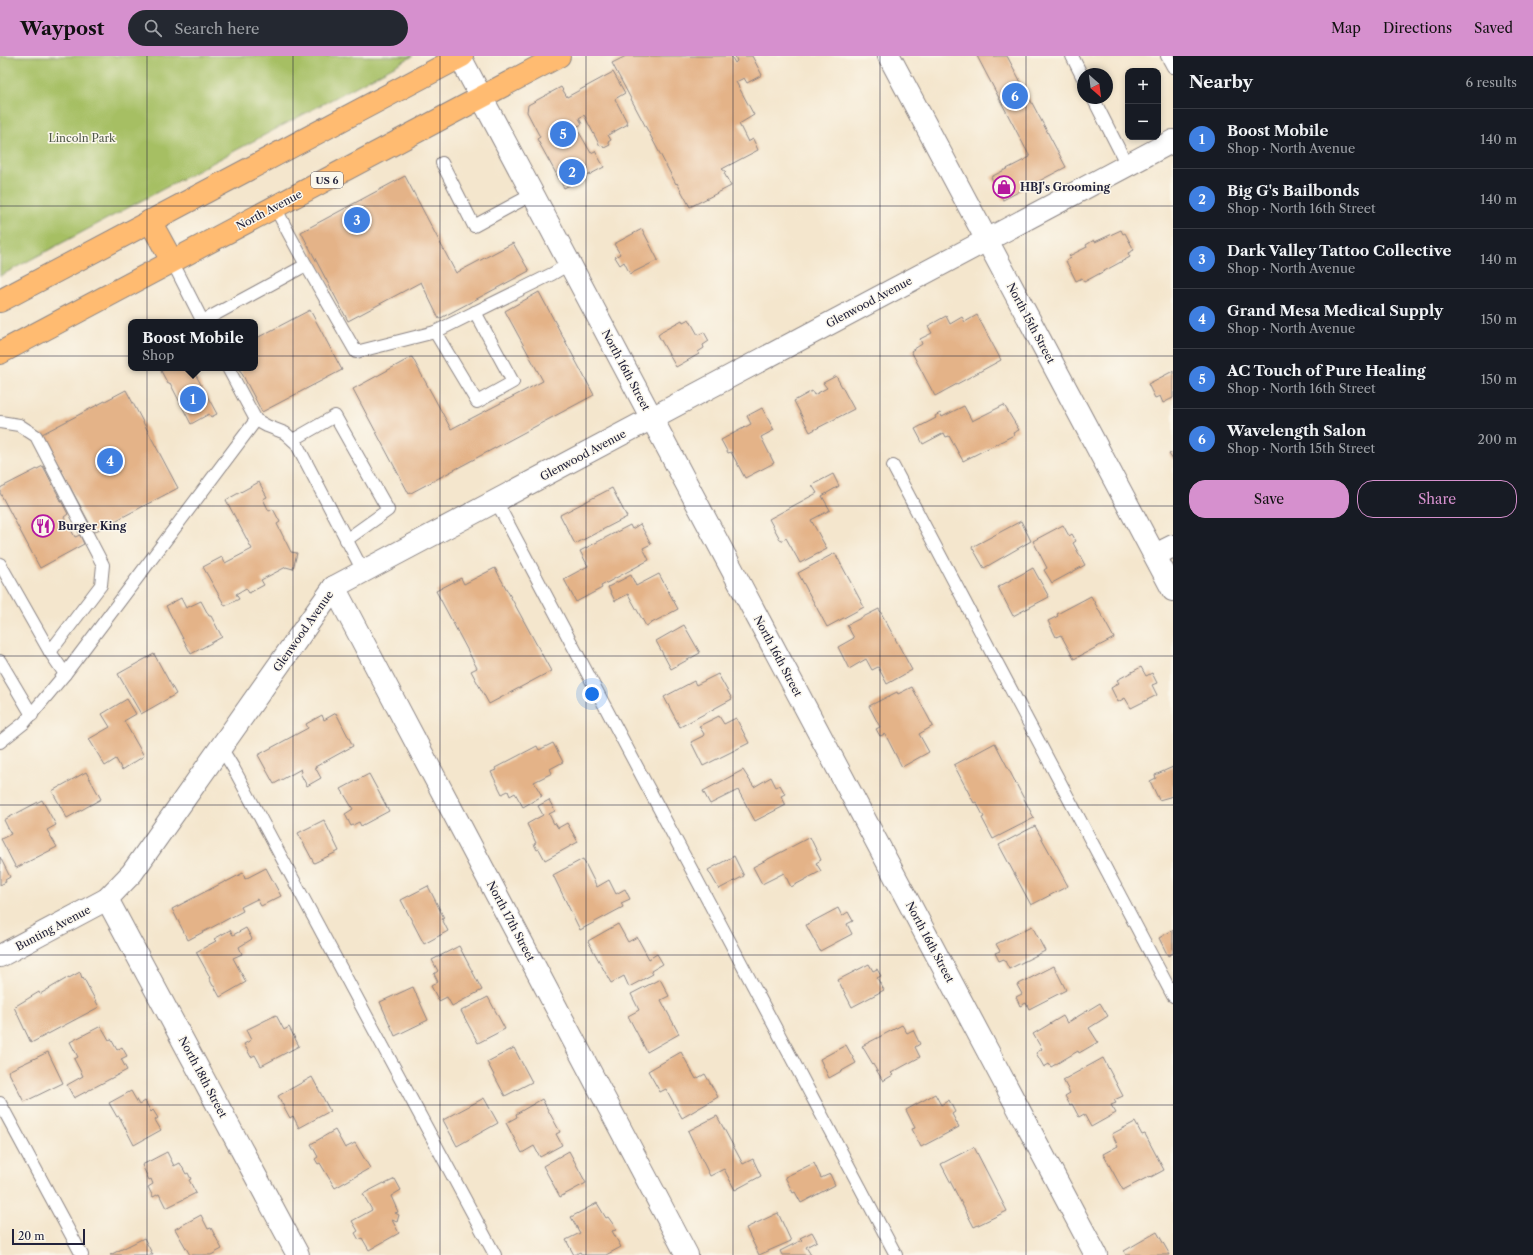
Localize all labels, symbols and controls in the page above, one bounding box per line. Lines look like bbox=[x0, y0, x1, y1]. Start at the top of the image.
search box bbox=[128, 10, 408, 46]
text: Waypost bbox=[20, 17, 104, 40]
icon: search bbox=[142, 17, 164, 39]
text: Search here bbox=[174, 19, 259, 38]
text: Map bbox=[1331, 19, 1361, 37]
text: Directions bbox=[1383, 19, 1452, 37]
text: Saved bbox=[1474, 19, 1513, 37]
north arrow bbox=[1077, 68, 1113, 104]
map controls bbox=[1125, 68, 1161, 140]
button: + bbox=[1125, 68, 1161, 104]
text: Nearby bbox=[1189, 72, 1253, 92]
text: 6 results bbox=[1466, 74, 1517, 90]
pin: 6 bbox=[1002, 81, 1028, 111]
button: − bbox=[1125, 104, 1161, 140]
pin: 5 bbox=[550, 119, 576, 149]
text: Boost Mobile bbox=[1227, 121, 1328, 140]
park label: Lincoln Park bbox=[49, 131, 116, 145]
text: 1 bbox=[1199, 131, 1205, 147]
text: 140 m bbox=[1480, 131, 1517, 147]
text: Shop · North Avenue bbox=[1227, 140, 1355, 156]
pin: 2 bbox=[559, 157, 585, 187]
road number: US 6 bbox=[311, 172, 343, 188]
shop icon: HBJ's Grooming bbox=[991, 174, 1017, 200]
place label: HBJ's Grooming bbox=[1020, 180, 1111, 194]
text: Big G's Bailbonds bbox=[1227, 181, 1360, 200]
street label: North Avenue bbox=[234, 187, 304, 233]
text: 2 bbox=[1198, 191, 1206, 207]
text: 140 m bbox=[1480, 191, 1517, 207]
text: Shop · North 16th Street bbox=[1227, 200, 1376, 216]
pin: 3 bbox=[344, 205, 370, 235]
text: Dark Valley Tattoo Collective bbox=[1227, 241, 1451, 260]
text: 3 bbox=[1198, 251, 1206, 267]
text: 140 m bbox=[1480, 251, 1517, 267]
text: Shop · North Avenue bbox=[1227, 260, 1355, 276]
street label: Glenwood Avenue bbox=[824, 273, 914, 331]
street label: North 15th Street bbox=[1004, 280, 1058, 366]
text: Grand Mesa Medical Supply bbox=[1227, 301, 1443, 320]
text: 4 bbox=[1198, 311, 1206, 327]
text: 150 m bbox=[1481, 311, 1517, 327]
popup bbox=[128, 319, 258, 371]
text: Shop · North Avenue bbox=[1227, 320, 1355, 336]
street label: North 16th Street bbox=[599, 327, 653, 413]
text: Boost Mobile bbox=[142, 328, 244, 347]
text: Shop bbox=[142, 347, 174, 363]
text: AC Touch of Pure Healing bbox=[1227, 361, 1426, 380]
text: 5 bbox=[1198, 371, 1206, 387]
text: 150 m bbox=[1481, 371, 1517, 387]
text: Shop · North 16th Street bbox=[1227, 380, 1376, 396]
pin: 1 bbox=[180, 384, 206, 414]
text: Wavelength Salon bbox=[1227, 421, 1366, 440]
street label: Glenwood Avenue bbox=[538, 426, 628, 484]
text: 6 bbox=[1198, 431, 1206, 447]
text: 200 m bbox=[1477, 431, 1517, 447]
text: Shop · North 15th Street bbox=[1227, 440, 1375, 456]
pin: 4 bbox=[97, 446, 123, 476]
button: Save bbox=[1189, 480, 1349, 518]
button: Share bbox=[1357, 480, 1517, 518]
restaurant icon: Burger King bbox=[30, 513, 56, 539]
place label: Burger King bbox=[58, 519, 127, 533]
street label: Glenwood Avenue bbox=[270, 588, 336, 674]
street label: North 16th Street bbox=[751, 613, 805, 699]
your location bbox=[582, 684, 602, 704]
street label: North 17th Street bbox=[484, 879, 538, 964]
street label: North 16th Street bbox=[903, 899, 957, 985]
street label: Bunting Avenue bbox=[13, 902, 93, 954]
street label: North 18th Street bbox=[176, 1034, 230, 1120]
scale bar bbox=[12, 1227, 85, 1246]
text: 20 m bbox=[18, 1229, 44, 1243]

